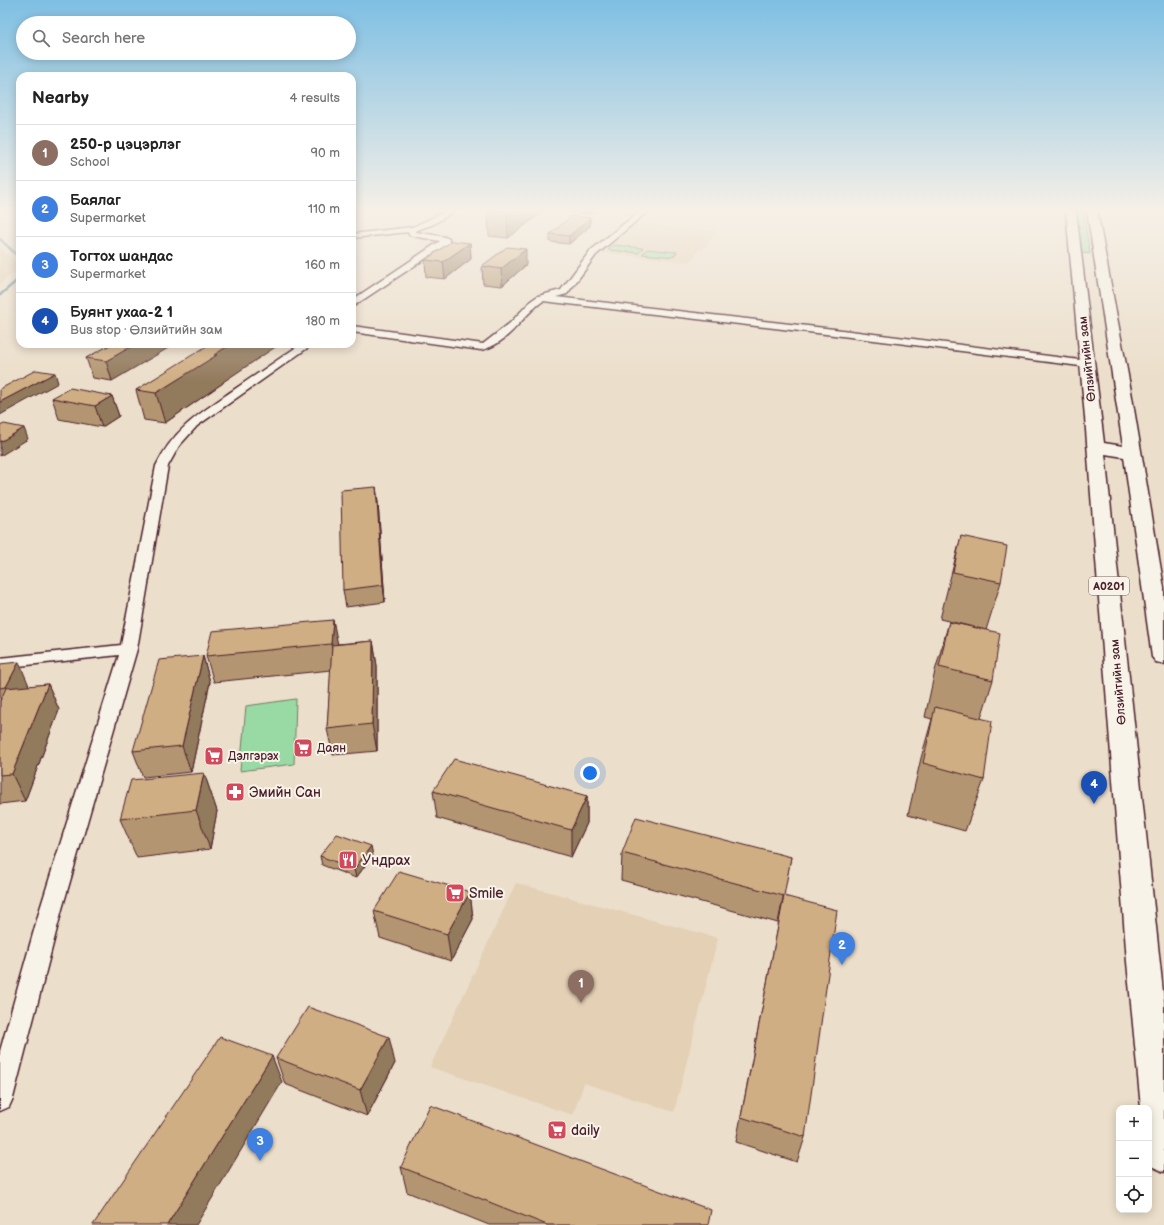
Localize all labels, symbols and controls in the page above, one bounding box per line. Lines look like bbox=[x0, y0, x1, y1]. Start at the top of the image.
search box bbox=[16, 16, 356, 60]
icon: search bbox=[30, 27, 52, 49]
text: Search here bbox=[62, 29, 145, 48]
text: Nearby bbox=[32, 88, 89, 108]
text: 4 results bbox=[290, 90, 340, 106]
text: 250-р цэцэрлэг bbox=[70, 135, 181, 154]
text: 1 bbox=[42, 145, 48, 161]
text: 90 m bbox=[311, 145, 340, 161]
text: School bbox=[70, 154, 110, 170]
text: Баялаг bbox=[70, 191, 121, 210]
text: 2 bbox=[41, 201, 49, 217]
text: 110 m bbox=[308, 201, 340, 217]
text: Supermarket bbox=[70, 210, 146, 226]
text: Тогтох шандас bbox=[70, 247, 173, 266]
text: 3 bbox=[41, 257, 49, 273]
text: 160 m bbox=[305, 257, 340, 273]
text: Supermarket bbox=[70, 266, 146, 282]
text: Буянт ухаа-2 1 bbox=[70, 303, 173, 322]
text: 4 bbox=[41, 313, 49, 329]
text: 180 m bbox=[305, 313, 340, 329]
street label: Өлзийтийн зам bbox=[1076, 315, 1099, 402]
text: Bus stop · Өлзийтийн зам bbox=[70, 322, 223, 338]
road number: A0201 bbox=[1089, 577, 1129, 595]
street label: Өлзийтийн зам bbox=[1107, 638, 1130, 725]
supermarket icon: Даян bbox=[292, 737, 314, 759]
place label: Даян bbox=[317, 741, 346, 756]
supermarket icon: Дэлгэрэх bbox=[203, 745, 225, 767]
place label: Дэлгэрэх bbox=[228, 749, 279, 764]
your location bbox=[580, 763, 600, 783]
pin: 4 bbox=[1081, 771, 1107, 804]
pharmacy icon: Эмийн Сан bbox=[224, 781, 246, 803]
place label: Эмийн Сан bbox=[249, 784, 321, 801]
restaurant icon: Ундрах bbox=[337, 849, 359, 871]
place label: Ундрах bbox=[362, 852, 411, 869]
supermarket icon: Smile bbox=[444, 882, 466, 904]
place label: Smile bbox=[469, 885, 504, 902]
pin: 2 bbox=[829, 932, 855, 965]
pin: 1 bbox=[568, 970, 594, 1003]
map controls bbox=[1116, 1105, 1152, 1213]
button: + bbox=[1116, 1105, 1152, 1141]
supermarket icon: daily bbox=[546, 1119, 568, 1141]
place label: daily bbox=[571, 1122, 600, 1139]
pin: 3 bbox=[247, 1128, 273, 1161]
button: − bbox=[1116, 1141, 1152, 1177]
button: locate bbox=[1116, 1177, 1152, 1213]

